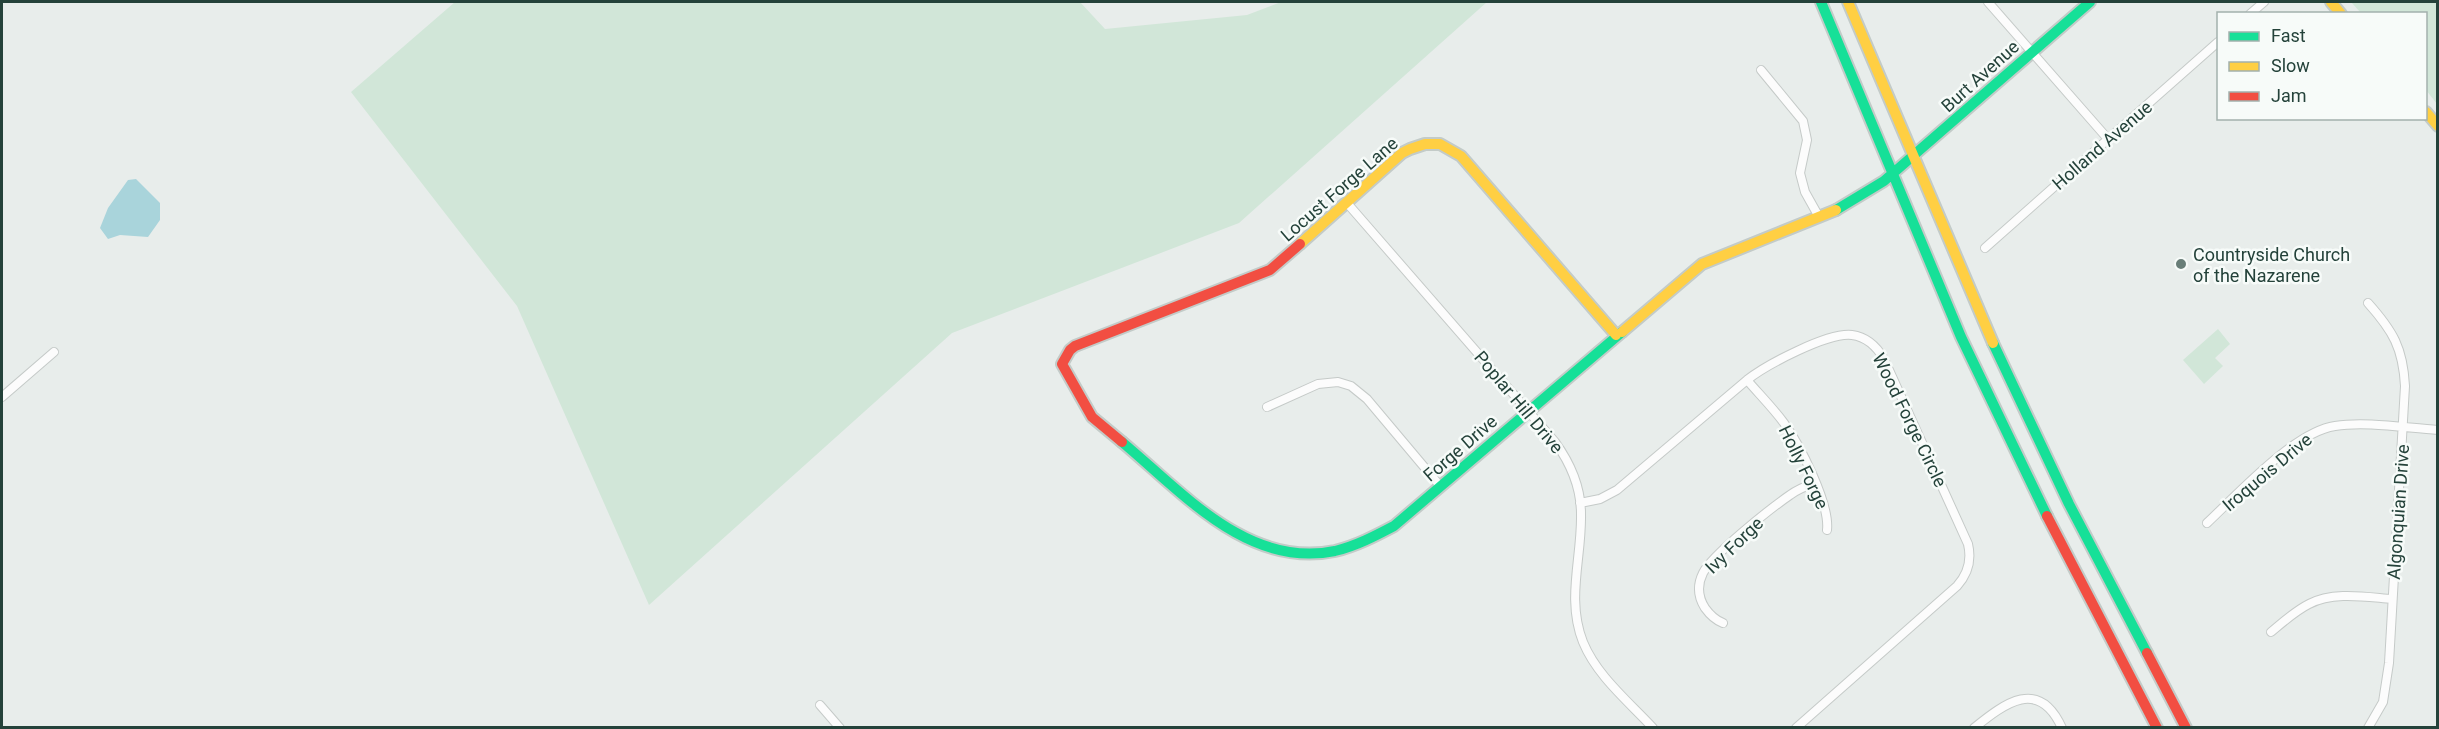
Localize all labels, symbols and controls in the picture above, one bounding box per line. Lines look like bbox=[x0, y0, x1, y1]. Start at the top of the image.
legend bbox=[2217, 12, 2427, 120]
text: Fast bbox=[2271, 25, 2306, 46]
street label: Burt Avenue bbox=[1937, 36, 2023, 116]
text: Slow bbox=[2271, 55, 2310, 76]
text: Jam bbox=[2271, 85, 2307, 106]
street label: Holland Avenue bbox=[2048, 96, 2156, 194]
street label: Locust Forge Lane bbox=[1276, 133, 1402, 245]
place label: Countryside Church of the Nazarene bbox=[2193, 244, 2350, 286]
marker: Countryside Church of the Nazarene bbox=[2174, 257, 2188, 271]
street label: Poplar Hill Drive bbox=[1470, 347, 1568, 457]
street label: Wood Forge Circle bbox=[1868, 350, 1952, 490]
street label: Forge Drive bbox=[1419, 410, 1501, 486]
street label: Holly Forge bbox=[1775, 422, 1833, 512]
street label: Iroquois Drive bbox=[2218, 429, 2316, 515]
street label: Algonquian Drive bbox=[2383, 444, 2413, 580]
street label: Ivy Forge bbox=[1701, 512, 1767, 578]

